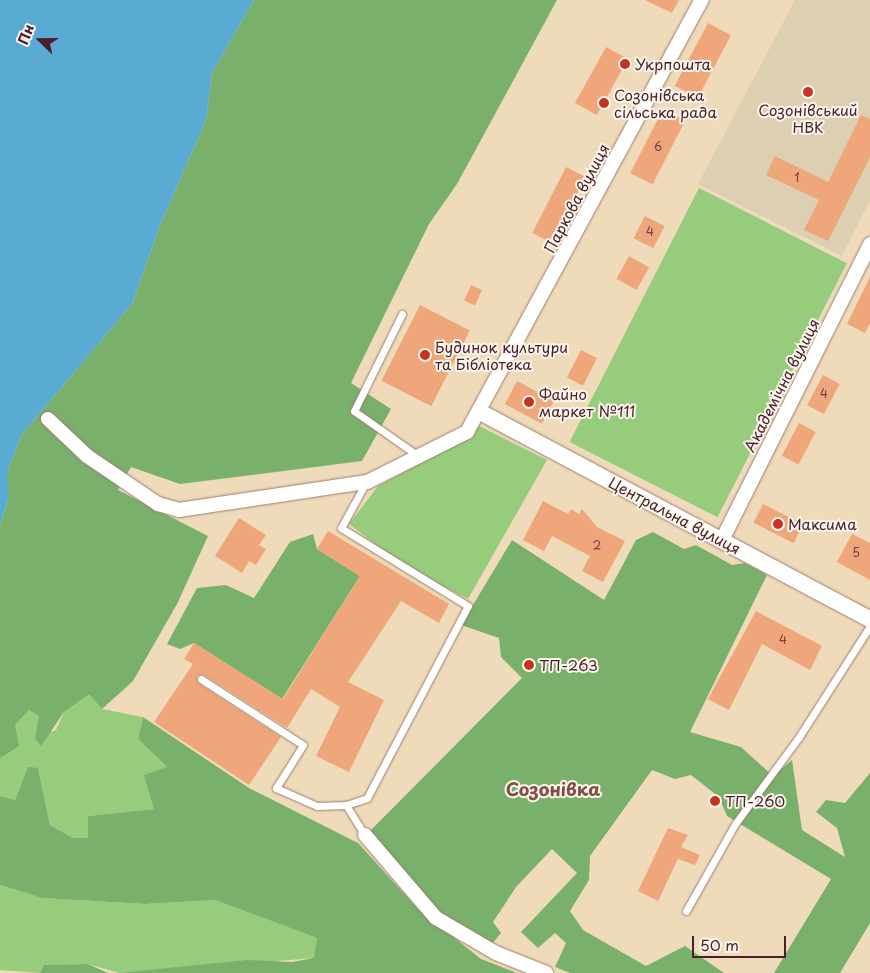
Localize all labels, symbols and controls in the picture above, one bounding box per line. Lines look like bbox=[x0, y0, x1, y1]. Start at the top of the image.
north arrow bbox=[15, 15, 65, 65]
text: Пн bbox=[12, 21, 39, 48]
place label: Укрпошта bbox=[635, 55, 711, 73]
marker: Укрпошта bbox=[619, 58, 631, 70]
place label: Созонівська сільська рада bbox=[614, 85, 717, 120]
marker: Созонівський НВК bbox=[802, 86, 814, 98]
marker: Созонівська сільська рада bbox=[598, 97, 610, 109]
place label: Созонівський НВК bbox=[758, 100, 858, 135]
street label: Паркова вулиця bbox=[539, 140, 613, 256]
house number: 6 bbox=[654, 140, 662, 154]
house number: 1 bbox=[794, 171, 800, 185]
house number: 4 bbox=[646, 225, 654, 239]
street label: Академічна вулиця bbox=[739, 315, 823, 455]
place label: Будинок культури та Бібліотека bbox=[435, 337, 569, 372]
marker: Будинок культури та Бібліотека bbox=[419, 349, 431, 361]
place label: Файно маркет №111 bbox=[539, 384, 636, 419]
house number: 4 bbox=[820, 387, 828, 401]
marker: Файно маркет №111 bbox=[523, 396, 535, 408]
street label: Центральна вулиця bbox=[606, 472, 744, 558]
place label: Максима bbox=[788, 515, 857, 533]
marker: Максима bbox=[772, 518, 784, 530]
house number: 2 bbox=[593, 539, 601, 553]
house number: 5 bbox=[852, 546, 860, 560]
house number: 4 bbox=[779, 633, 787, 647]
place label: ТП-263 bbox=[539, 656, 598, 674]
marker: ТП-263 bbox=[523, 659, 535, 671]
district label: Созонівка bbox=[506, 778, 600, 800]
place label: ТП-260 bbox=[725, 792, 785, 810]
marker: ТП-260 bbox=[709, 795, 721, 807]
scale bar bbox=[695, 926, 789, 958]
text: 50 m bbox=[700, 933, 739, 956]

